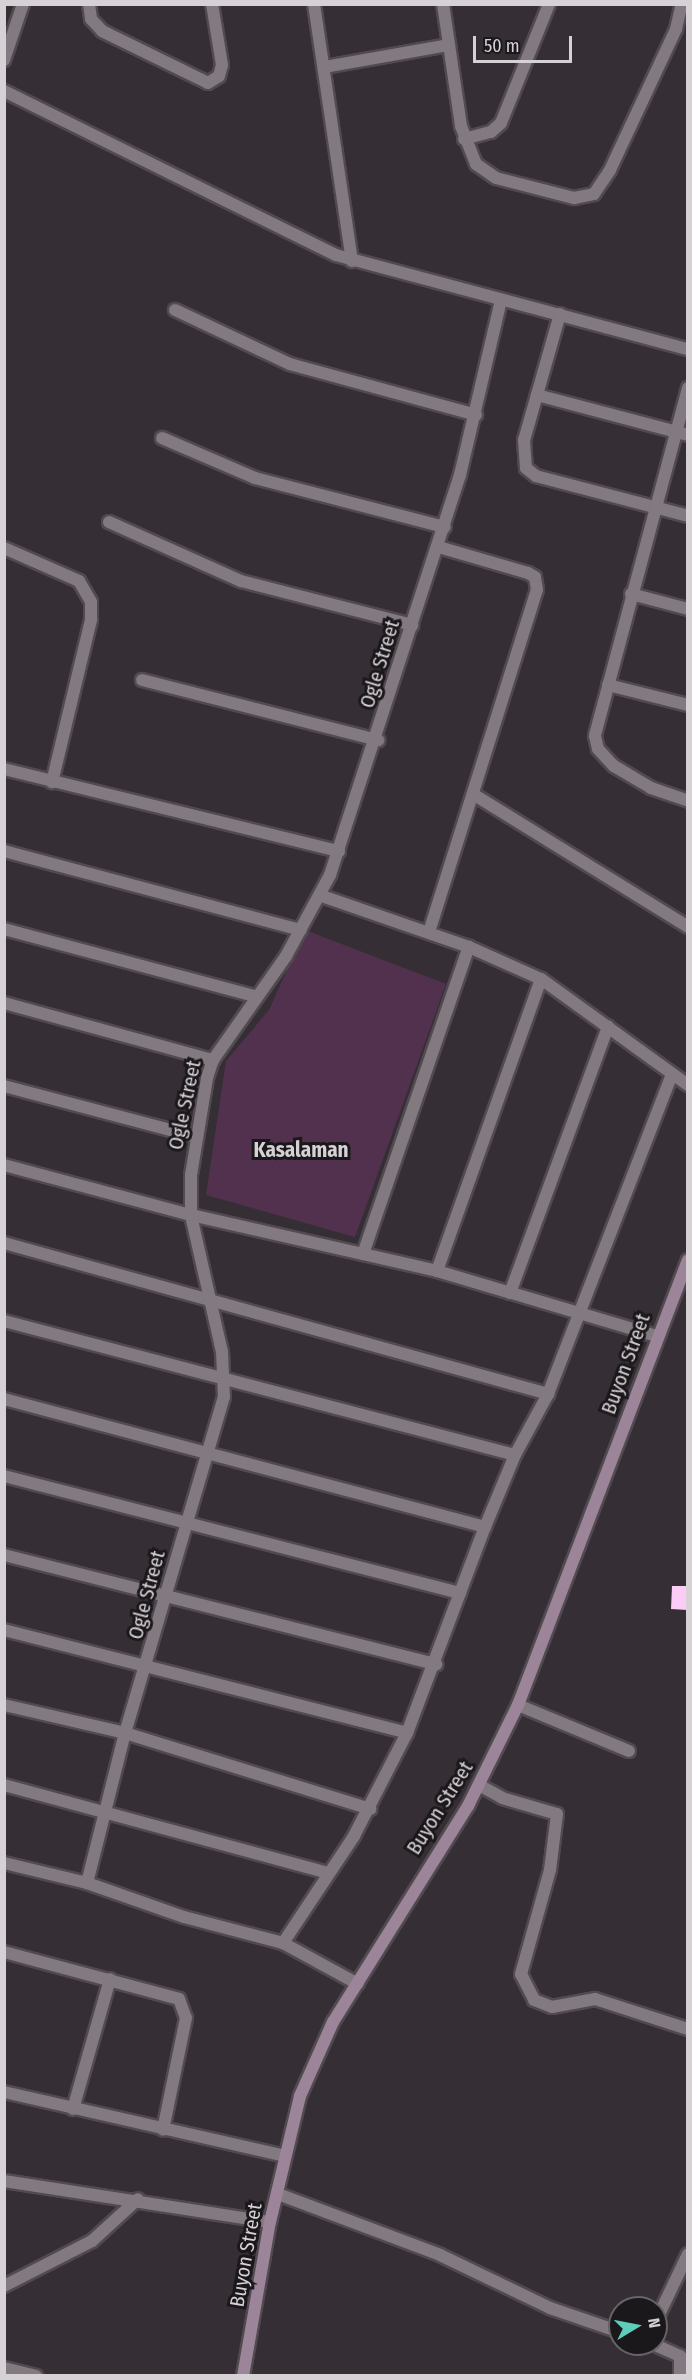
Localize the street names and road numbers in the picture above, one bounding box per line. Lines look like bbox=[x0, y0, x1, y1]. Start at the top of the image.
street label: Ogle Street bbox=[355, 617, 405, 711]
street label: Ogle Street bbox=[164, 1058, 206, 1152]
street label: Buyon Street bbox=[597, 1310, 655, 1418]
street label: Ogle Street bbox=[124, 1548, 170, 1642]
street label: Buyon Street bbox=[402, 1757, 478, 1859]
street label: Buyon Street bbox=[225, 2201, 267, 2309]

